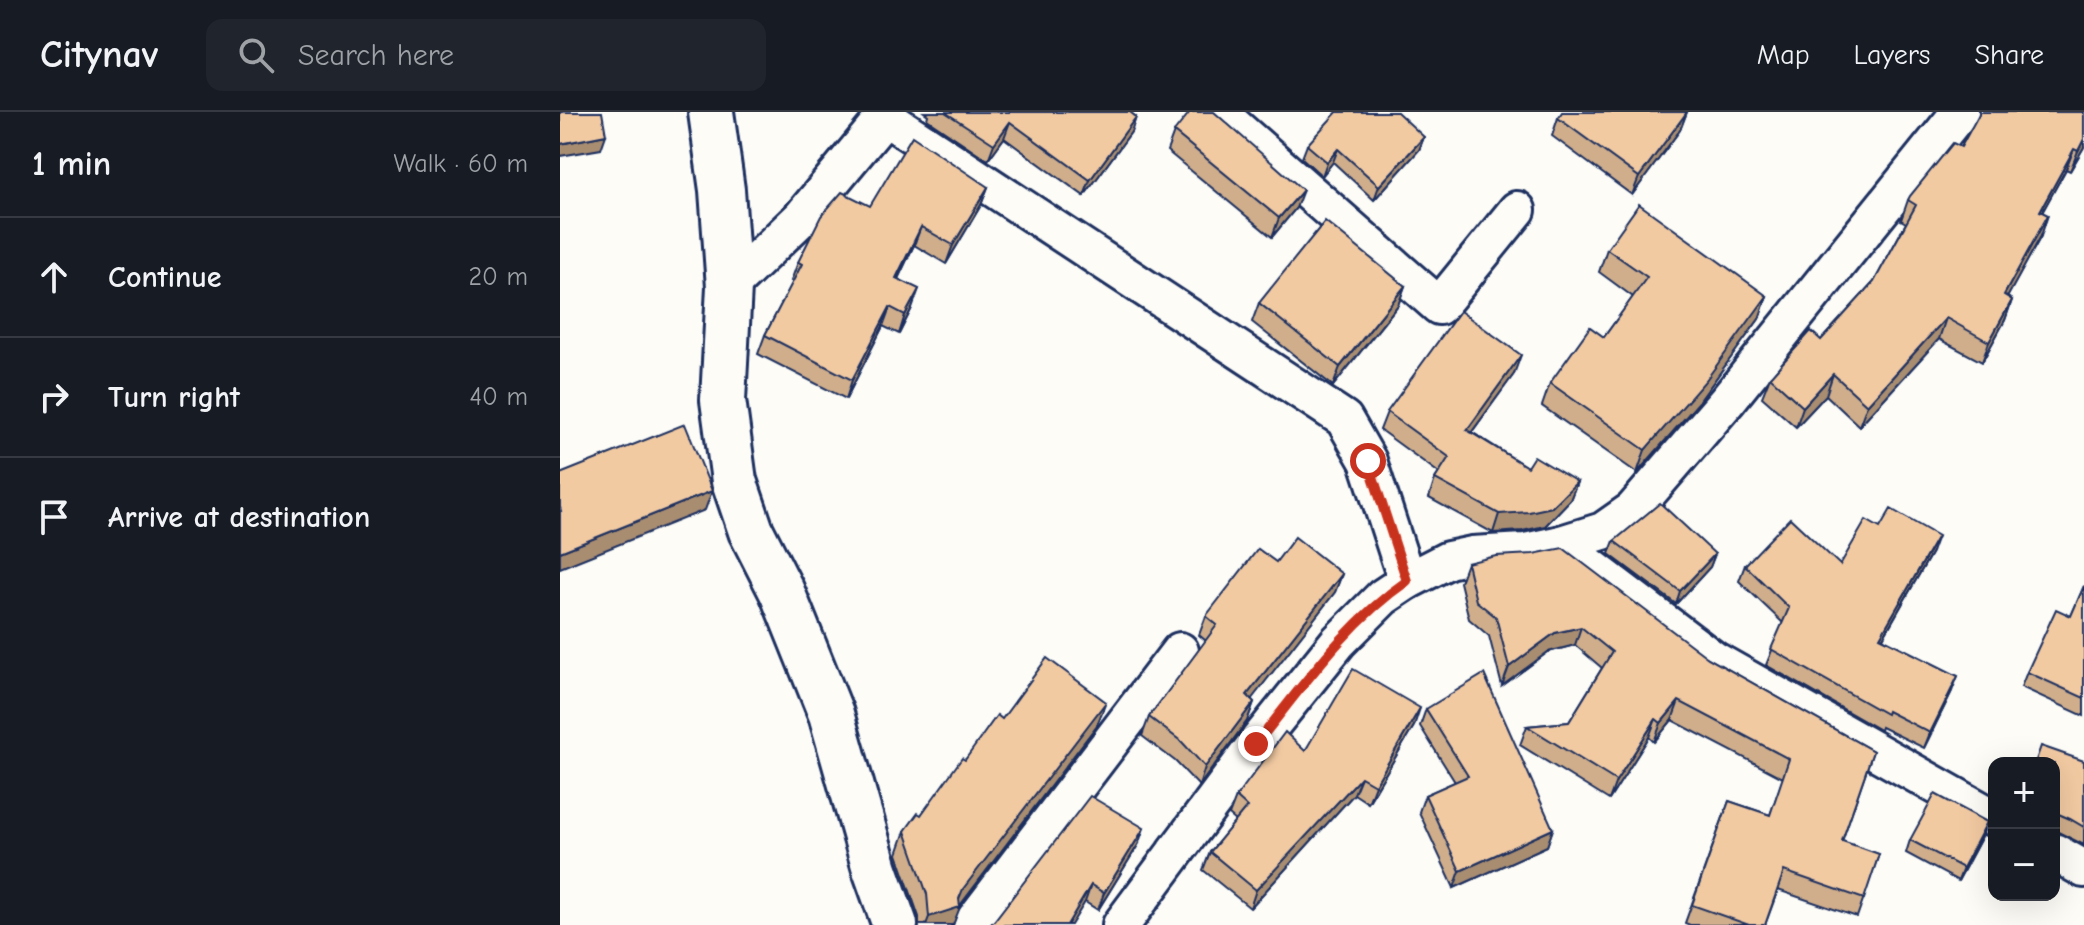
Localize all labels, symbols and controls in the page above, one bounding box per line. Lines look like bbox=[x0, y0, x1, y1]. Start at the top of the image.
search box bbox=[206, 19, 766, 91]
text: Citynav bbox=[40, 33, 158, 77]
icon: search bbox=[234, 33, 278, 77]
text: Search here bbox=[298, 38, 454, 73]
text: Map bbox=[1757, 39, 1810, 71]
text: Layers bbox=[1854, 39, 1930, 71]
text: Share bbox=[1974, 39, 2044, 71]
text: 1 min bbox=[32, 144, 111, 184]
text: Walk · 60 m bbox=[393, 149, 528, 179]
icon: ahead bbox=[32, 255, 76, 299]
text: Continue bbox=[108, 260, 222, 295]
text: 20 m bbox=[468, 262, 528, 292]
icon: right bbox=[32, 375, 76, 419]
text: Turn right bbox=[108, 380, 240, 415]
text: 40 m bbox=[469, 382, 528, 412]
route start bbox=[1350, 443, 1386, 479]
icon: arrive bbox=[32, 495, 76, 539]
text: Arrive at destination bbox=[108, 500, 370, 535]
route end bbox=[1238, 726, 1274, 762]
map controls bbox=[1988, 757, 2060, 901]
button: + bbox=[1988, 757, 2060, 829]
button: − bbox=[1988, 829, 2060, 901]

